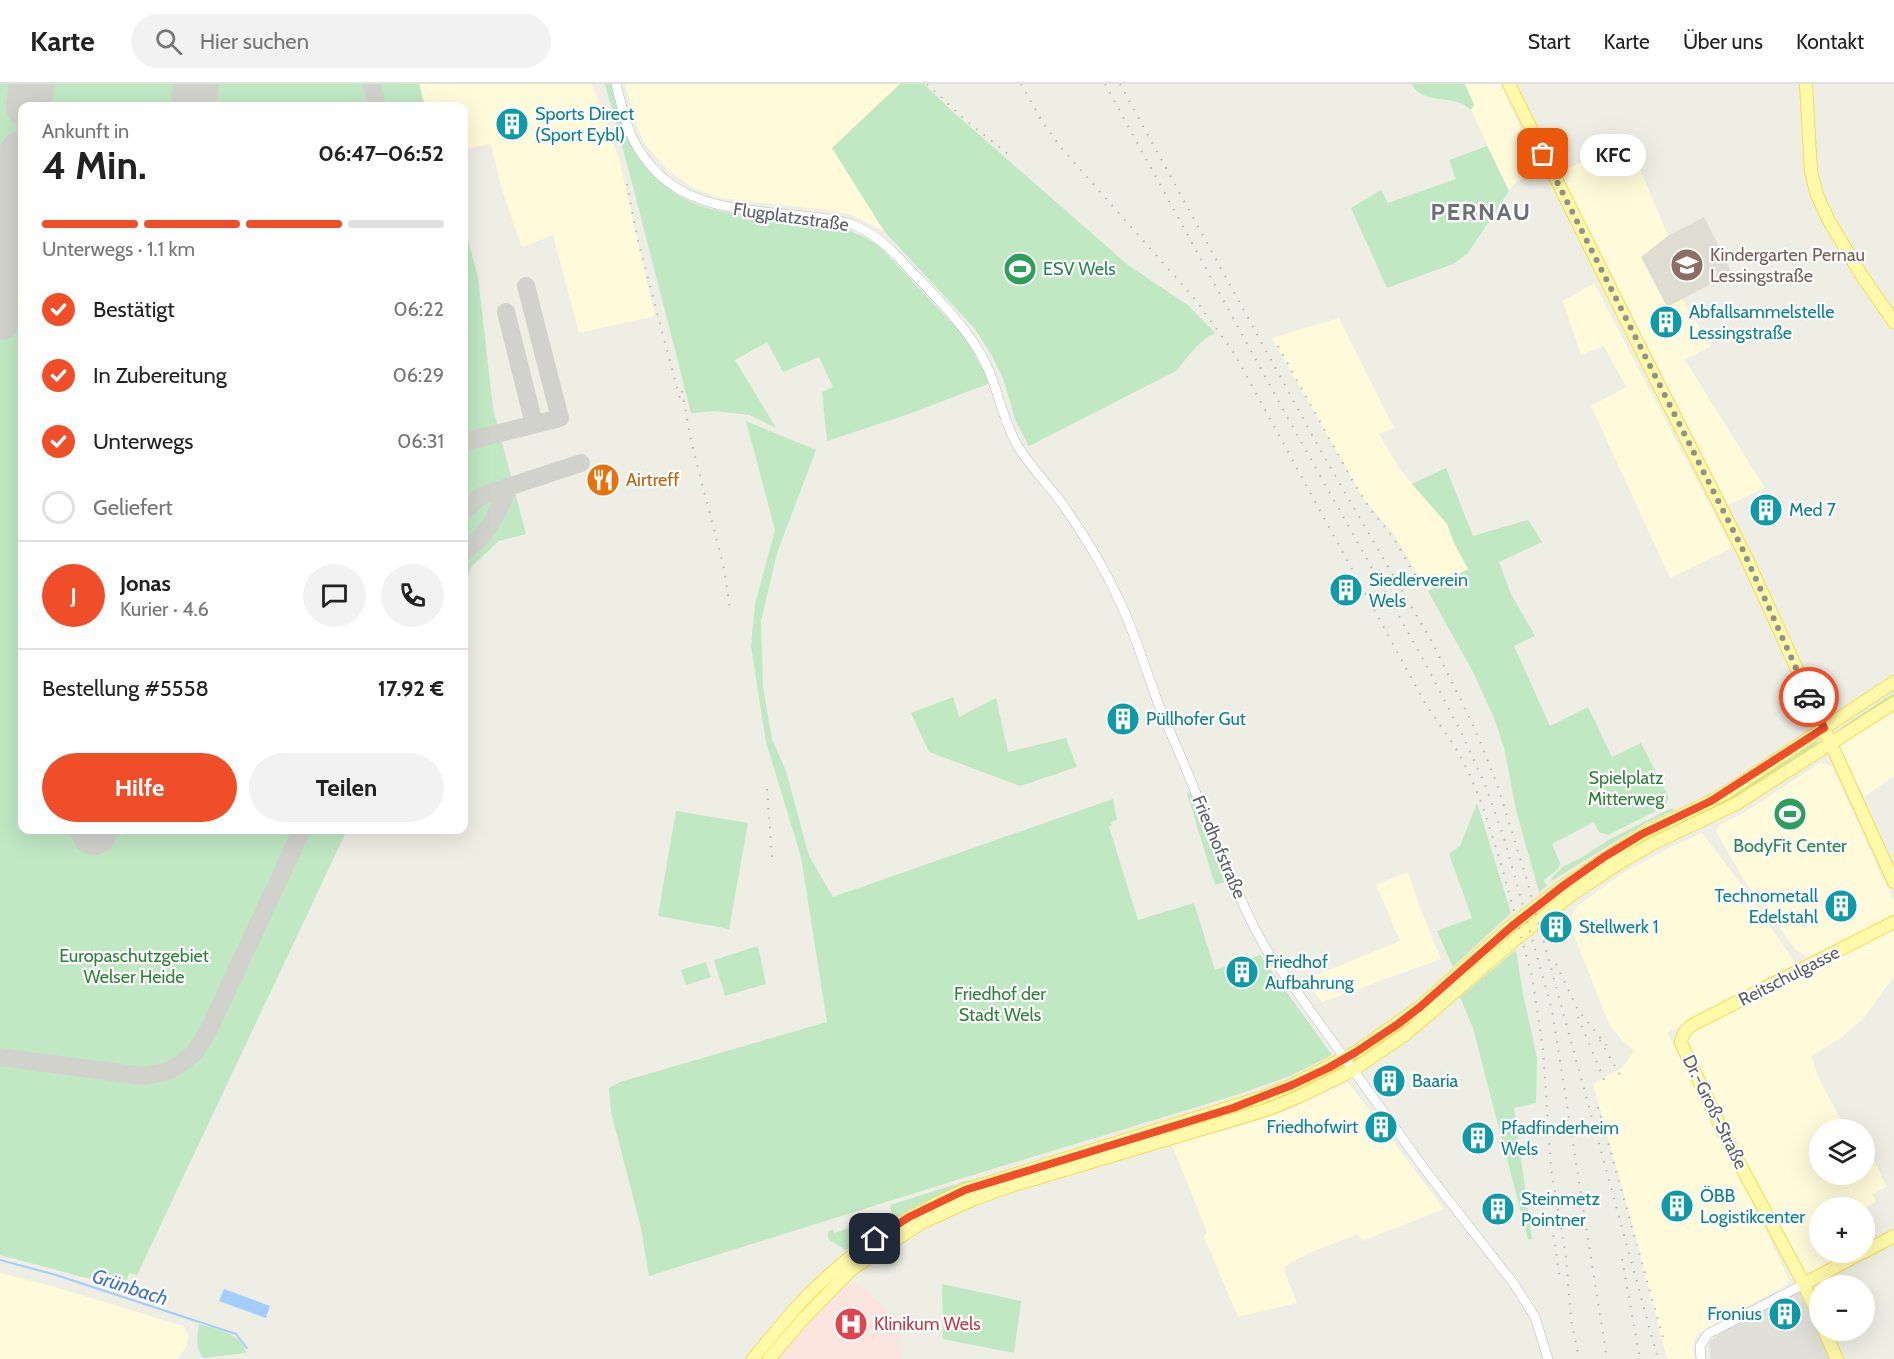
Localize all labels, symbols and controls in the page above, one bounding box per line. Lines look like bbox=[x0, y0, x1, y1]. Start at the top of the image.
search box bbox=[131, 14, 551, 68]
text: Karte bbox=[30, 24, 95, 58]
icon: search bbox=[152, 25, 185, 58]
text: Hier suchen bbox=[200, 28, 309, 55]
text: Start bbox=[1528, 29, 1571, 54]
text: Karte bbox=[1604, 29, 1650, 54]
text: Über uns bbox=[1683, 29, 1763, 54]
text: Kontakt bbox=[1796, 29, 1864, 54]
place label: Sports Direct (Sport Eybl) bbox=[535, 103, 634, 146]
building icon: Sports Direct (Sport Eybl) bbox=[494, 106, 530, 142]
text: Ankunft in bbox=[42, 119, 129, 143]
pin bbox=[1517, 128, 1568, 179]
callout: KFC bbox=[1579, 133, 1645, 175]
icon: bag bbox=[1526, 137, 1559, 170]
text: 06:47–06:52 bbox=[318, 140, 444, 167]
text: 4 Min. bbox=[42, 141, 147, 189]
text: KFC bbox=[1595, 143, 1631, 167]
district label: PERNAU bbox=[1431, 197, 1531, 226]
street label: Flugplatzstraße bbox=[732, 198, 850, 236]
text: Unterwegs · 1.1 km bbox=[42, 237, 195, 261]
place label: Kindergarten Pernau Lessingstraße bbox=[1710, 244, 1865, 287]
school or university icon: Kindergarten Pernau Lessingstraße bbox=[1669, 247, 1705, 283]
sports icon: ESV Wels bbox=[1002, 251, 1038, 287]
place label: ESV Wels bbox=[1043, 258, 1116, 280]
icon: check bbox=[42, 293, 75, 326]
text: Bestätigt bbox=[93, 296, 175, 323]
text: 06:22 bbox=[394, 297, 444, 321]
place label: Abfallsammelstelle Lessingstraße bbox=[1689, 301, 1834, 344]
building icon: Abfallsammelstelle Lessingstraße bbox=[1648, 304, 1684, 340]
icon: check bbox=[42, 359, 75, 392]
text: In Zubereitung bbox=[93, 362, 227, 389]
text: 06:29 bbox=[393, 363, 444, 387]
icon: check bbox=[42, 425, 75, 458]
text: Unterwegs bbox=[93, 428, 193, 455]
text: 06:31 bbox=[397, 429, 444, 453]
restaurant icon: Airtreff bbox=[585, 462, 621, 498]
place label: Airtreff bbox=[626, 469, 679, 491]
building icon: Med 7 bbox=[1748, 492, 1784, 528]
text: Geliefert bbox=[93, 494, 173, 521]
place label: Med 7 bbox=[1789, 499, 1836, 521]
button: chat bbox=[303, 564, 366, 627]
button: phone bbox=[381, 564, 444, 627]
place label: Siedlerverein Wels bbox=[1369, 569, 1468, 612]
text: Jonas bbox=[120, 570, 171, 597]
building icon: Siedlerverein Wels bbox=[1328, 572, 1364, 608]
text: J bbox=[70, 582, 77, 609]
text: Kurier · 4.6 bbox=[120, 597, 209, 621]
courier bbox=[1779, 667, 1839, 727]
text: Bestellung #5558 bbox=[42, 675, 209, 702]
text: 17.92 € bbox=[378, 675, 444, 702]
icon: car bbox=[1793, 681, 1826, 714]
building icon: Püllhofer Gut bbox=[1105, 701, 1141, 737]
place label: Püllhofer Gut bbox=[1146, 708, 1246, 730]
button: Hilfe bbox=[42, 753, 237, 822]
button: Teilen bbox=[249, 753, 444, 822]
park label: Spielplatz Mitterweg bbox=[1588, 767, 1665, 810]
street label: Friedhofstraße bbox=[1187, 792, 1251, 902]
sports icon: BodyFit Center bbox=[1772, 796, 1808, 832]
place label: BodyFit Center bbox=[1733, 835, 1847, 857]
place label: Technometall Edelstahl bbox=[1715, 885, 1819, 928]
building icon: Technometall Edelstahl bbox=[1823, 888, 1859, 924]
building icon: Stellwerk 1 bbox=[1538, 909, 1574, 945]
place label: Stellwerk 1 bbox=[1579, 916, 1659, 938]
street label: Reitschulgasse bbox=[1735, 941, 1843, 1011]
park label: Europaschutzgebiet Welser Heide bbox=[59, 945, 209, 988]
place label: Friedhof Aufbahrung bbox=[1265, 951, 1355, 994]
building icon: Friedhof Aufbahrung bbox=[1224, 954, 1260, 990]
park label: Friedhof der Stadt Wels bbox=[954, 983, 1046, 1026]
street label: Dr.-Groß-Straße bbox=[1678, 1051, 1752, 1173]
building icon: Baaria bbox=[1371, 1063, 1407, 1099]
place label: Baaria bbox=[1412, 1070, 1459, 1092]
building icon: Friedhofwirt bbox=[1363, 1109, 1399, 1145]
place label: Friedhofwirt bbox=[1267, 1116, 1358, 1138]
place label: Pfadfinderheim Wels bbox=[1501, 1117, 1619, 1160]
map controls bbox=[1809, 1119, 1875, 1341]
button: layers bbox=[1809, 1119, 1875, 1185]
building icon: Pfadfinderheim Wels bbox=[1460, 1120, 1496, 1156]
place label: ÖBB Logistikcenter bbox=[1700, 1185, 1805, 1228]
place label: Steinmetz Pointner bbox=[1521, 1188, 1600, 1231]
building icon: ÖBB Logistikcenter bbox=[1659, 1188, 1695, 1224]
building icon: Steinmetz Pointner bbox=[1480, 1191, 1516, 1227]
button: + bbox=[1809, 1197, 1875, 1263]
pin bbox=[849, 1213, 900, 1264]
icon: home bbox=[858, 1222, 891, 1255]
water label: Grünbach bbox=[89, 1264, 171, 1310]
button: − bbox=[1809, 1275, 1875, 1341]
building icon: Fronius bbox=[1767, 1296, 1803, 1332]
place label: Fronius bbox=[1707, 1303, 1762, 1325]
hospital icon: Klinikum Wels bbox=[833, 1306, 869, 1342]
place label: Klinikum Wels bbox=[874, 1313, 981, 1335]

